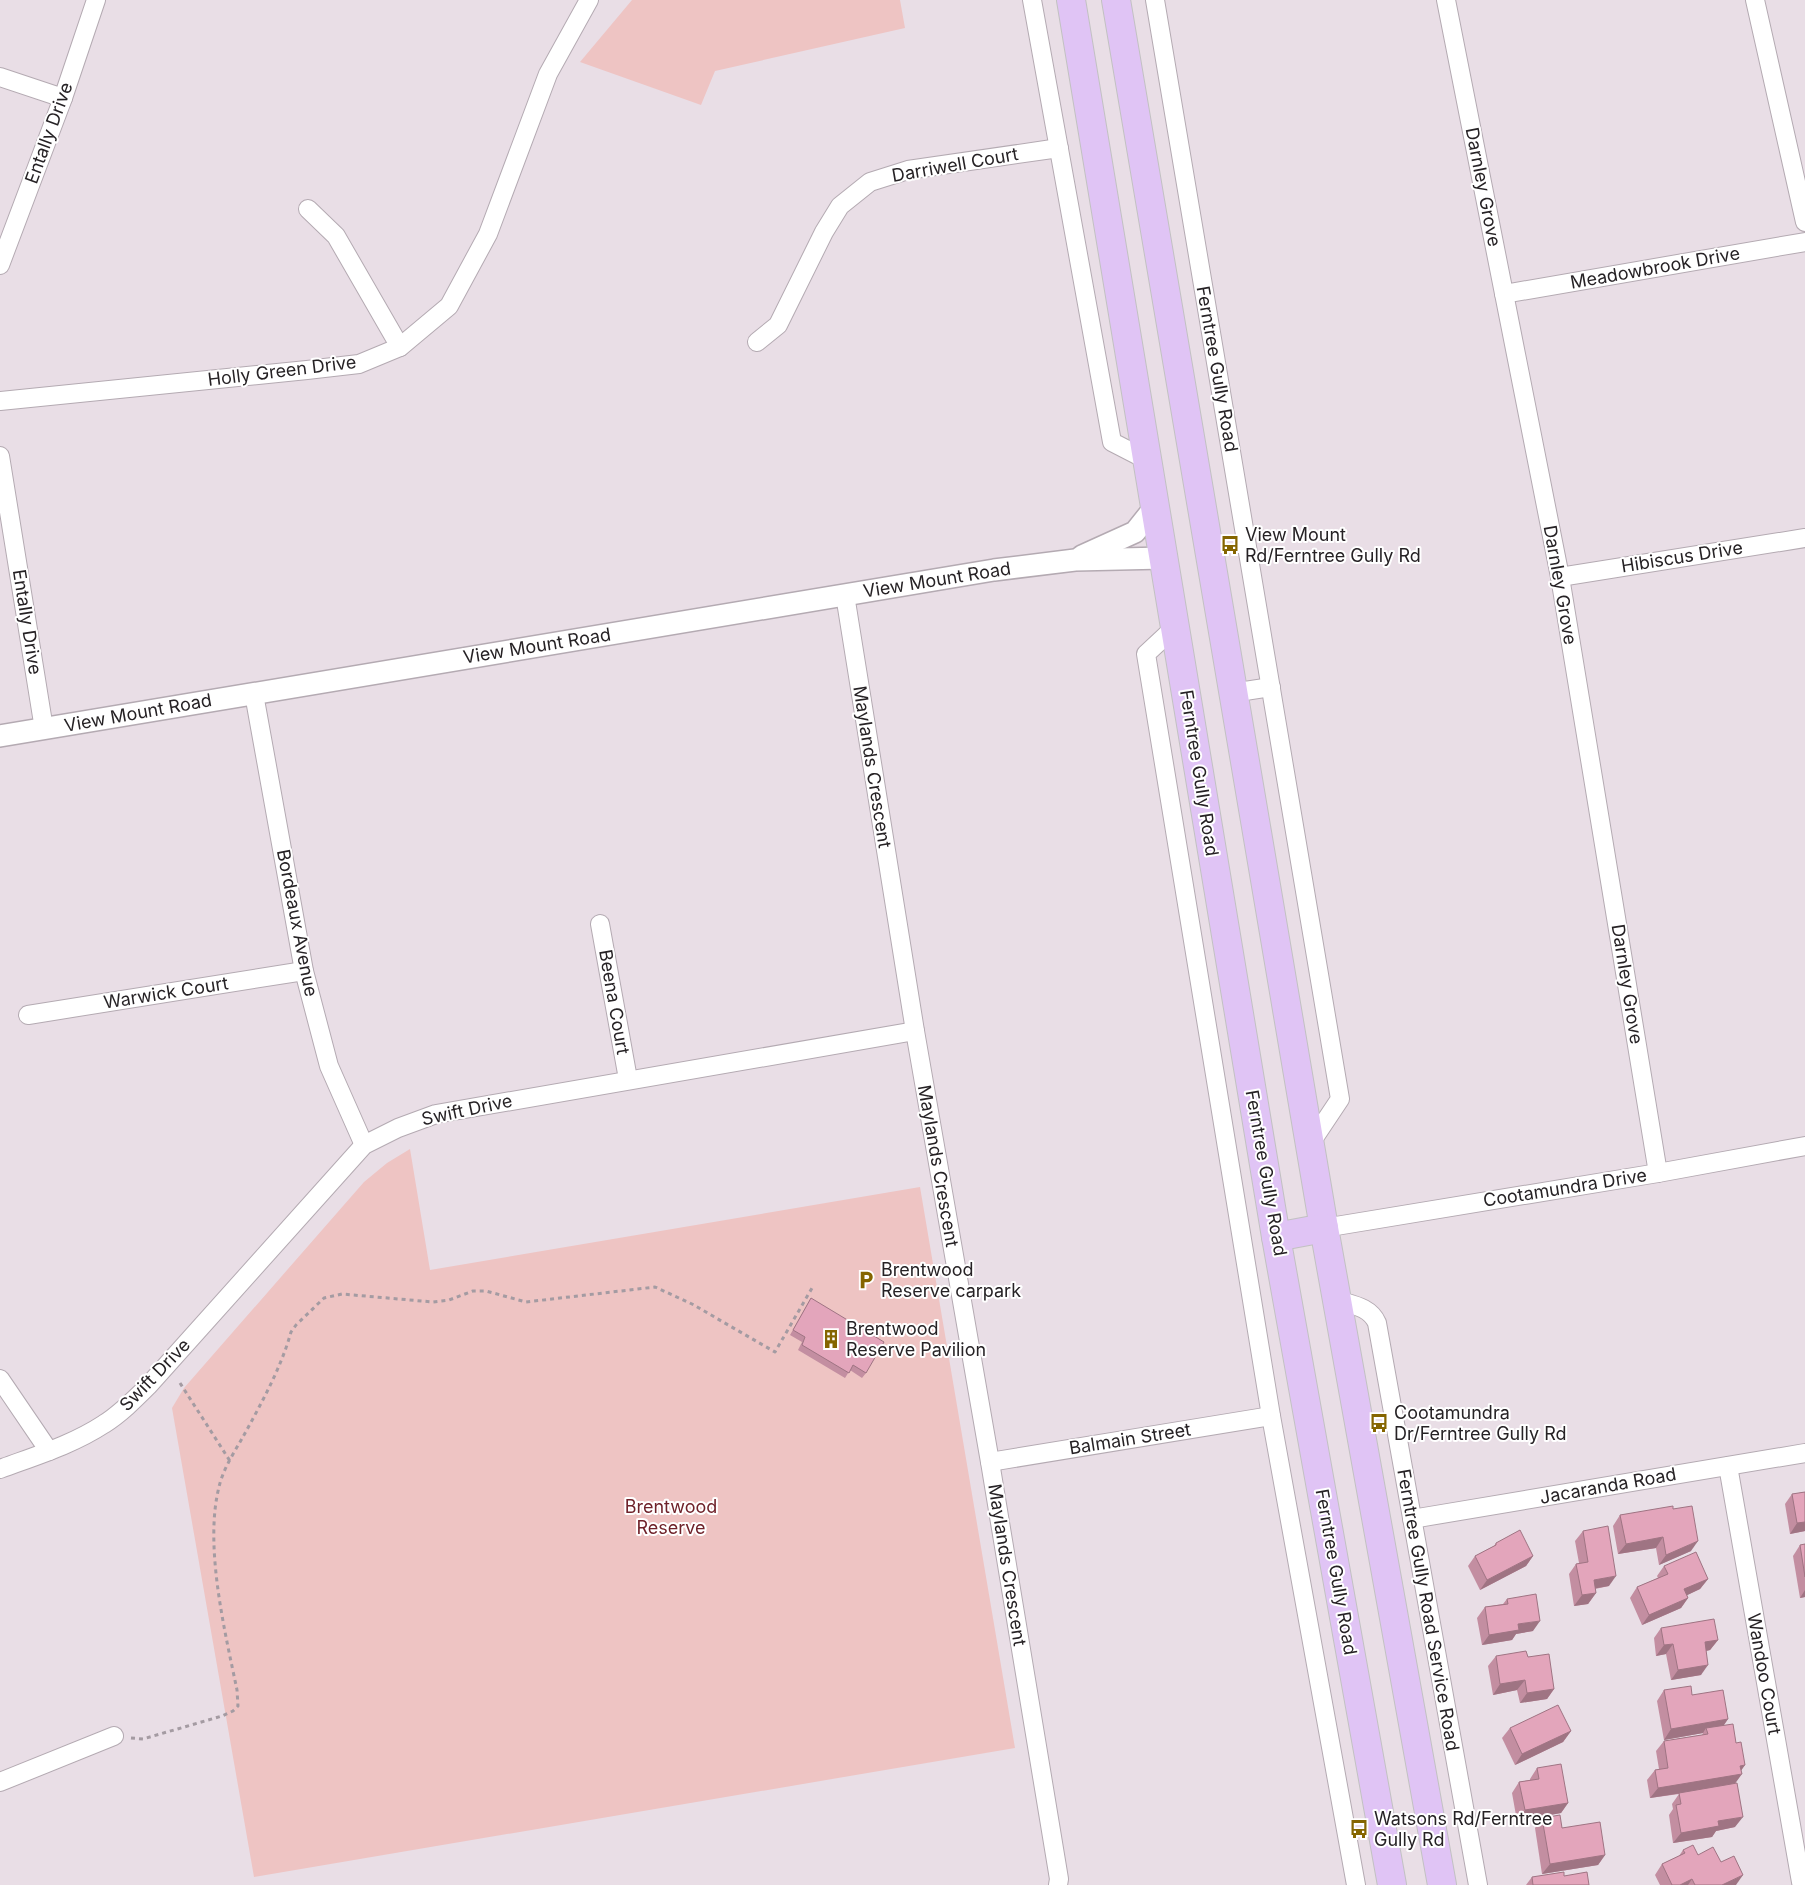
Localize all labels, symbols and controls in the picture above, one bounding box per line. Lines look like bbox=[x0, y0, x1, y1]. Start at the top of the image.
street label: Entally Drive bbox=[21, 79, 77, 186]
street label: Darnley Grove bbox=[1462, 125, 1505, 248]
street label: Darriwell Court bbox=[890, 143, 1020, 186]
street label: Meadowbrook Drive bbox=[1568, 242, 1741, 293]
street label: Ferntree Gully Road bbox=[1193, 284, 1242, 453]
street label: Holly Green Drive bbox=[207, 351, 357, 390]
street label: Darnley Grove bbox=[1540, 523, 1581, 646]
place label: View Mount Rd/Ferntree Gully Rd bbox=[1245, 524, 1421, 566]
bus stop icon: View Mount Rd/Ferntree Gully Rd bbox=[1219, 534, 1241, 556]
street label: Hibiscus Drive bbox=[1620, 537, 1744, 576]
street label: View Mount Road bbox=[861, 557, 1012, 602]
street label: Entally Drive bbox=[9, 568, 46, 676]
street label: View Mount Road bbox=[461, 623, 612, 668]
street label: Maylands Crescent bbox=[849, 684, 896, 850]
street label: Ferntree Gully Road bbox=[1176, 688, 1223, 858]
street label: View Mount Road bbox=[62, 689, 213, 736]
street label: Bordeaux Avenue bbox=[273, 847, 322, 998]
street label: Darnley Grove bbox=[1608, 922, 1647, 1045]
street label: Beena Court bbox=[595, 948, 634, 1056]
street label: Warwick Court bbox=[102, 972, 230, 1013]
street label: Maylands Crescent bbox=[914, 1083, 963, 1249]
street label: Ferntree Gully Road bbox=[1242, 1088, 1291, 1257]
street label: Swift Drive bbox=[420, 1090, 514, 1129]
street label: Cootamundra Drive bbox=[1482, 1164, 1648, 1211]
place label: Brentwood Reserve carpark bbox=[881, 1259, 1021, 1301]
parking icon: Brentwood Reserve carpark bbox=[855, 1269, 877, 1291]
place label: Brentwood Reserve Pavilion bbox=[846, 1318, 986, 1360]
building icon: Brentwood Reserve Pavilion bbox=[820, 1328, 842, 1350]
street label: Swift Drive bbox=[115, 1334, 194, 1415]
place label: Cootamundra Dr/Ferntree Gully Rd bbox=[1394, 1402, 1567, 1444]
bus stop icon: Cootamundra Dr/Ferntree Gully Rd bbox=[1368, 1412, 1390, 1434]
street label: Balmain Street bbox=[1068, 1418, 1192, 1458]
street label: Jacaranda Road bbox=[1538, 1463, 1678, 1508]
street label: Ferntree Gully Road Service Road bbox=[1393, 1467, 1464, 1753]
street label: Maylands Crescent bbox=[984, 1482, 1031, 1648]
street label: Ferntree Gully Road bbox=[1312, 1487, 1361, 1656]
park label: Brentwood Reserve bbox=[625, 1496, 717, 1538]
street label: Wandoo Court bbox=[1743, 1612, 1786, 1736]
place label: Watsons Rd/Ferntree Gully Rd bbox=[1374, 1808, 1552, 1850]
bus stop icon: Watsons Rd/Ferntree Gully Rd bbox=[1348, 1818, 1370, 1840]

